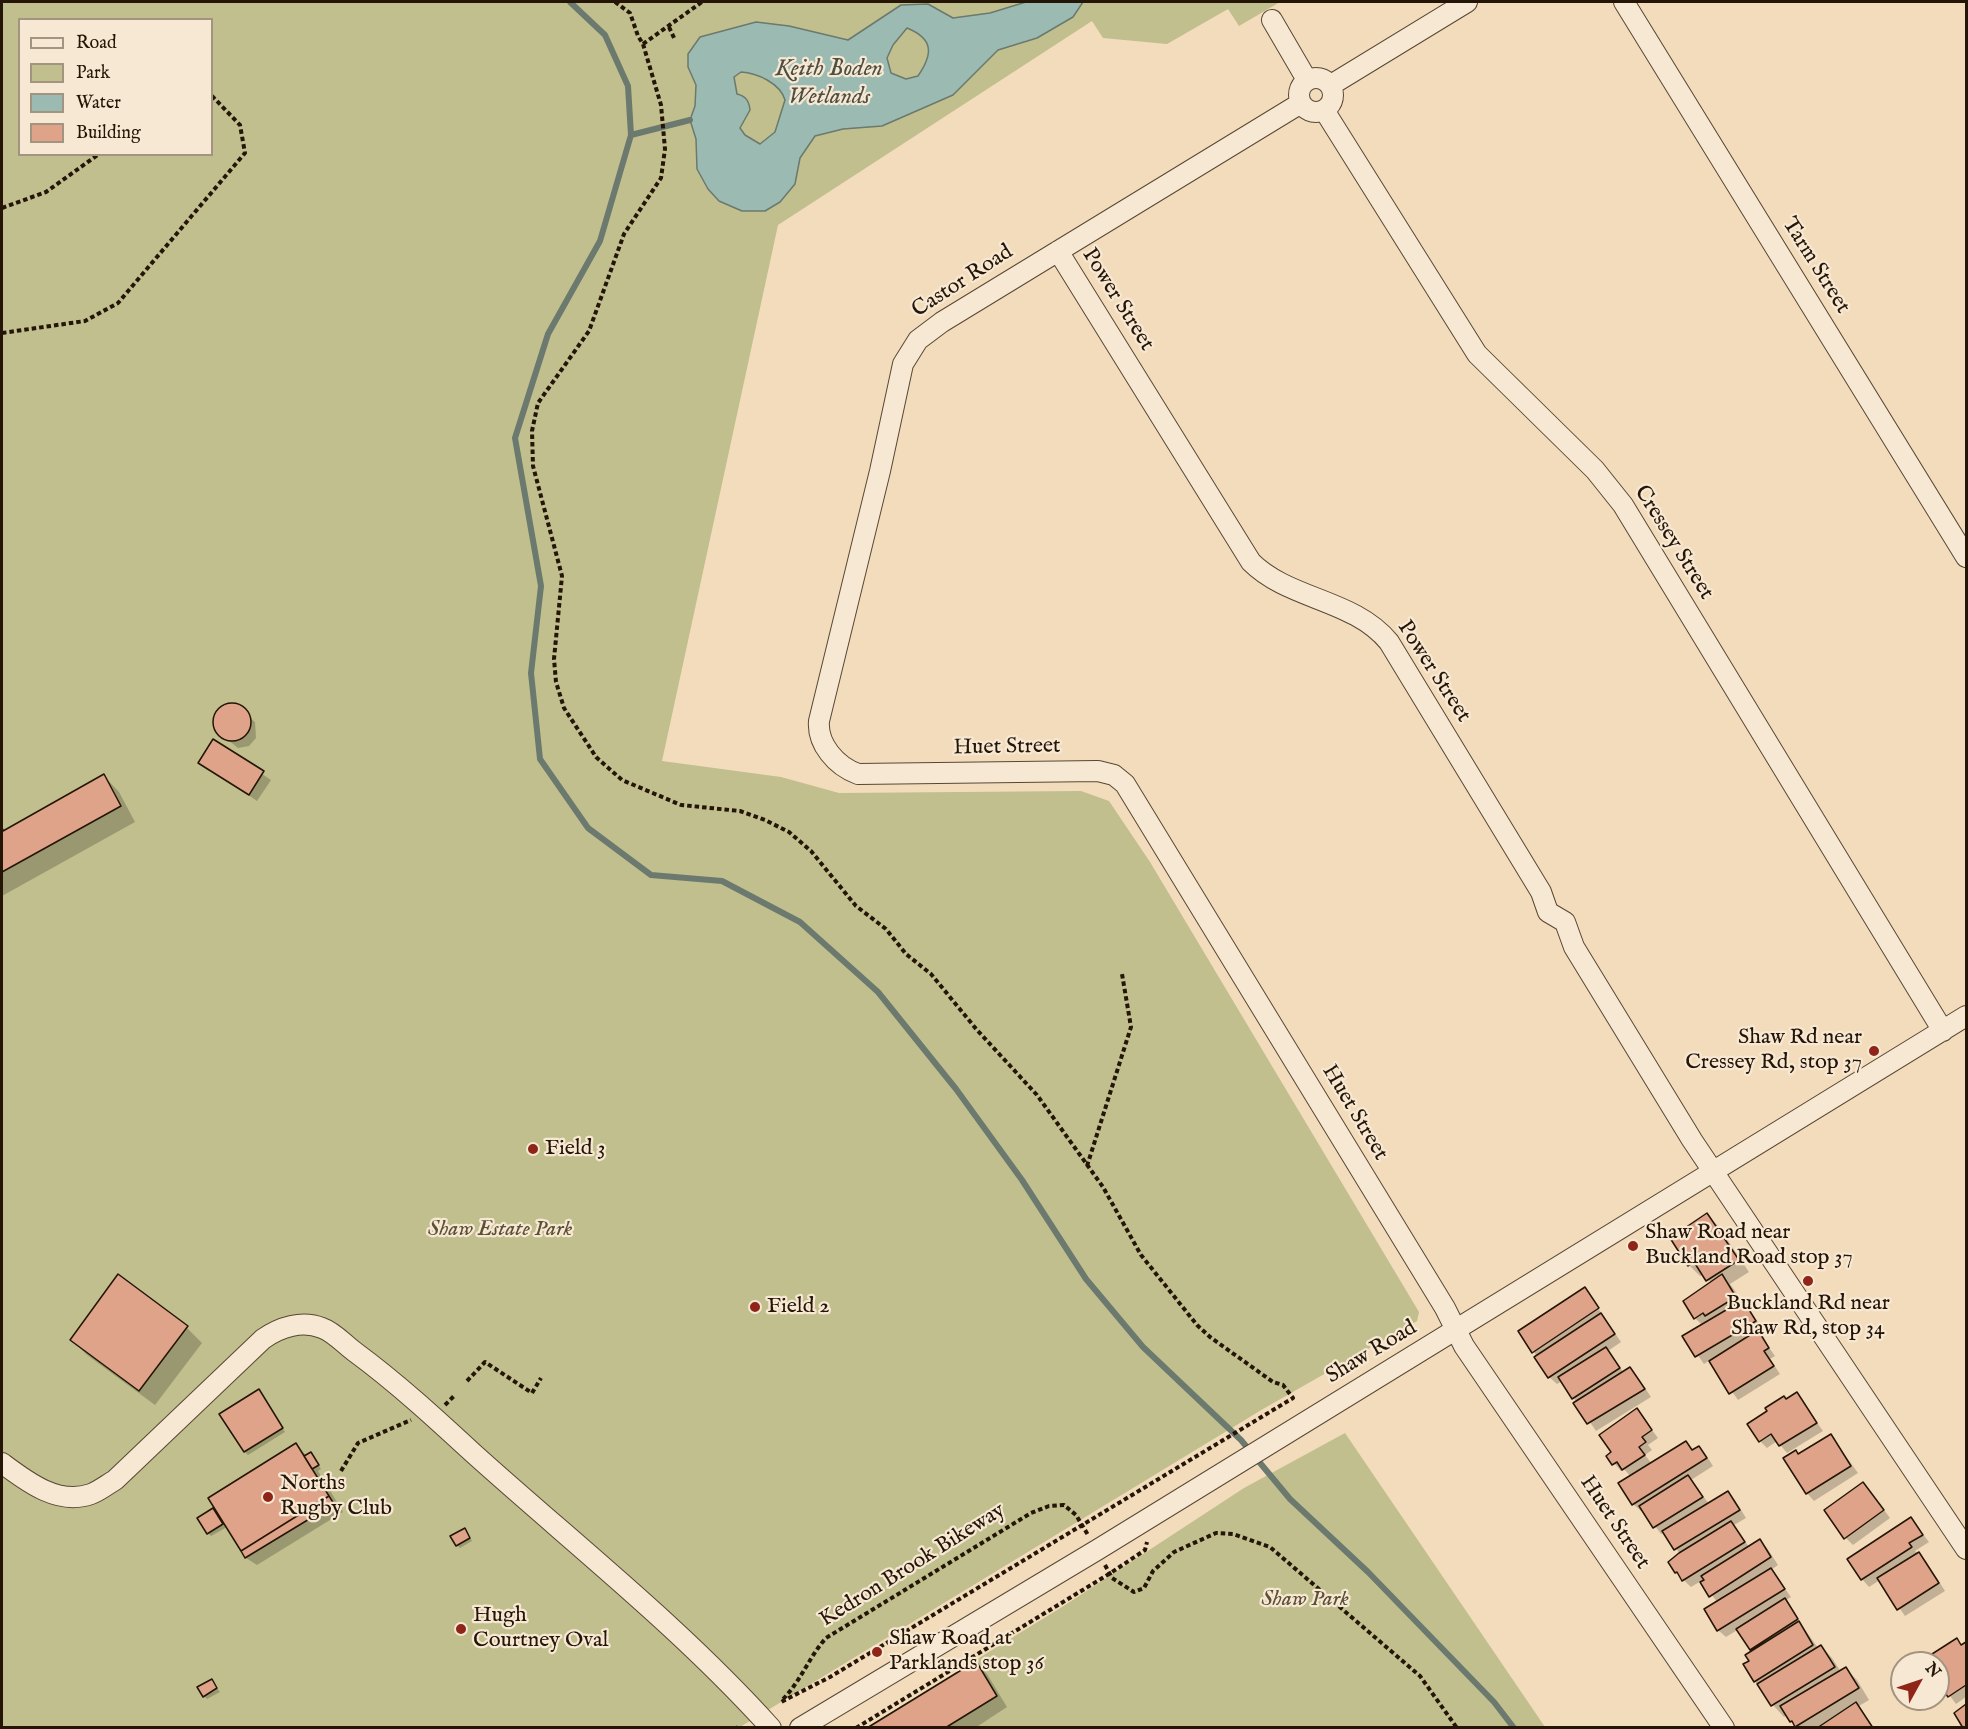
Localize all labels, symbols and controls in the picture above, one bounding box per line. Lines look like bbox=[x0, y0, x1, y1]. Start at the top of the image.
legend bbox=[18, 18, 213, 156]
text: Road bbox=[76, 32, 117, 55]
water label: Keith Boden Wetlands bbox=[775, 56, 883, 112]
text: Park bbox=[76, 62, 110, 85]
text: Water bbox=[76, 92, 121, 115]
text: Building bbox=[76, 122, 141, 145]
street label: Tarm Street bbox=[1775, 213, 1855, 319]
street label: Castor Road bbox=[908, 240, 1018, 324]
street label: Power Street bbox=[1075, 244, 1159, 356]
street label: Cressey Street bbox=[1627, 481, 1719, 605]
street label: Power Street bbox=[1390, 616, 1476, 728]
street label: Huet Street bbox=[953, 734, 1061, 762]
place label: Shaw Rd near Cressey Rd, stop 37 bbox=[1685, 1025, 1862, 1076]
marker: Shaw Rd near Cressey Rd, stop 37 bbox=[1867, 1044, 1881, 1058]
street label: Huet Street bbox=[1315, 1060, 1393, 1166]
place label: Field 3 bbox=[545, 1136, 606, 1162]
marker: Field 3 bbox=[526, 1142, 540, 1156]
park label: Shaw Estate Park bbox=[428, 1217, 572, 1243]
place label: Shaw Road near Buckland Road stop 37 bbox=[1645, 1220, 1853, 1272]
marker: Shaw Road near Buckland Road stop 37 bbox=[1626, 1239, 1640, 1253]
marker: Buckland Rd near Shaw Rd, stop 34 bbox=[1801, 1274, 1815, 1288]
place label: Buckland Rd near Shaw Rd, stop 34 bbox=[1726, 1291, 1890, 1342]
place label: Field 2 bbox=[767, 1294, 830, 1320]
marker: Field 2 bbox=[748, 1300, 762, 1314]
street label: Shaw Road bbox=[1322, 1316, 1422, 1390]
place label: Norths Rugby Club bbox=[280, 1471, 392, 1522]
street label: Huet Street bbox=[1573, 1471, 1655, 1575]
marker: Norths Rugby Club bbox=[261, 1490, 275, 1504]
street label: Kedron Brook Bikeway bbox=[815, 1498, 1011, 1634]
park label: Shaw Park bbox=[1261, 1587, 1349, 1613]
place label: Hugh Courtney Oval bbox=[473, 1603, 608, 1654]
marker: Hugh Courtney Oval bbox=[454, 1622, 468, 1636]
place label: Shaw Road at Parklands stop 36 bbox=[889, 1626, 1044, 1678]
marker: Shaw Road at Parklands stop 36 bbox=[870, 1645, 884, 1659]
north arrow bbox=[1890, 1651, 1950, 1711]
text: N bbox=[1920, 1659, 1944, 1682]

